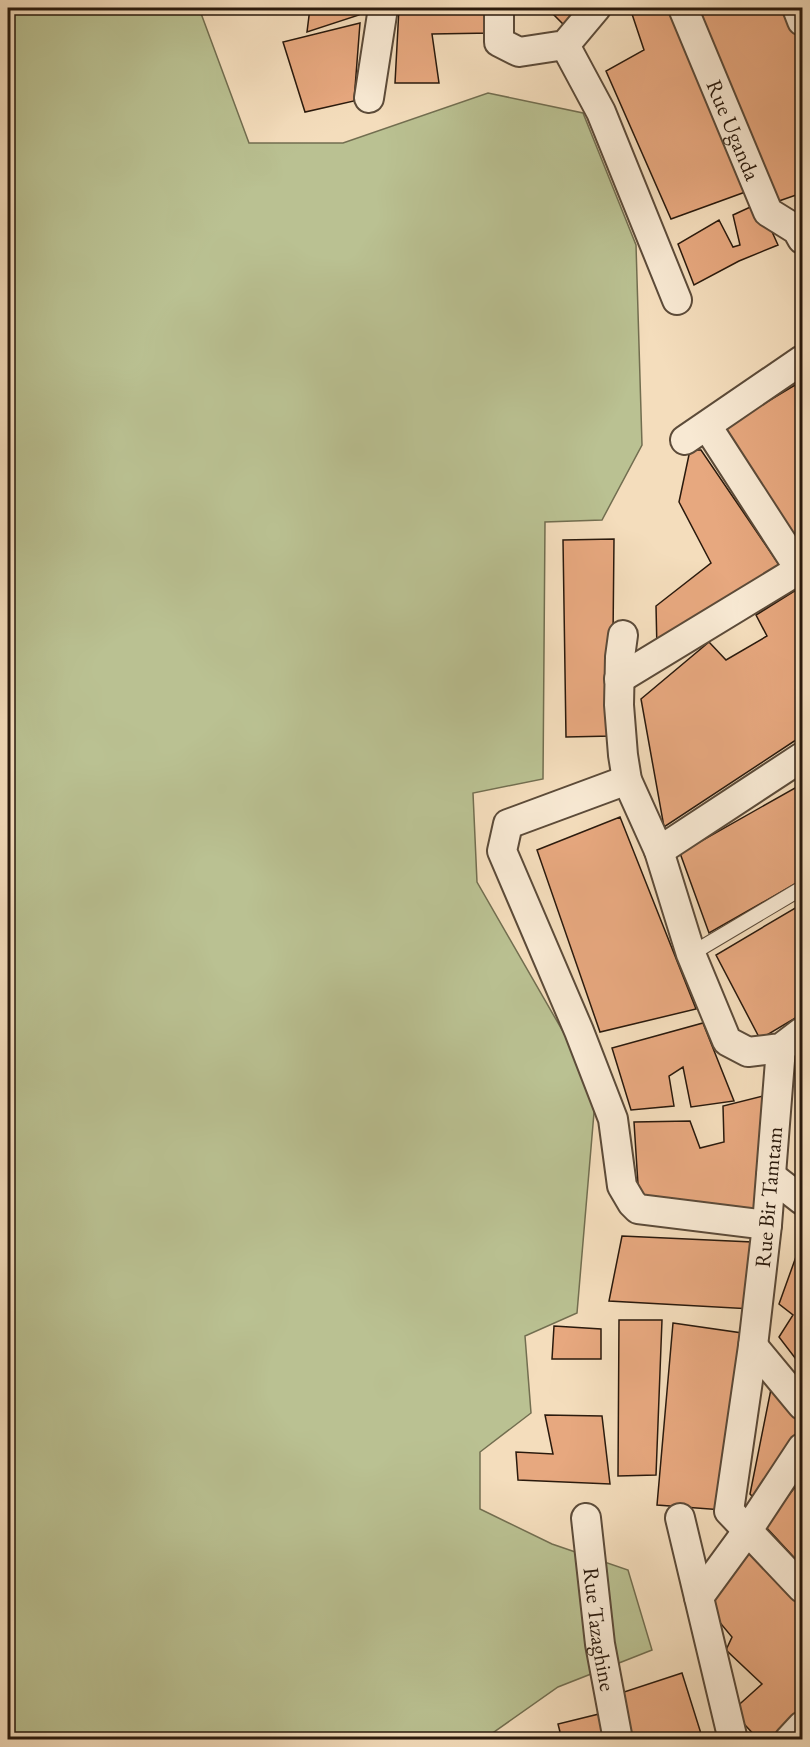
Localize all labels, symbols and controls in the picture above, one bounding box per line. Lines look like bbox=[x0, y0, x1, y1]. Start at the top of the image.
street label: Rue Uganda bbox=[699, 75, 767, 185]
street label: Rue Bir Tamtam bbox=[748, 1125, 789, 1269]
street label: Rue Tazaghine bbox=[577, 1566, 623, 1694]

